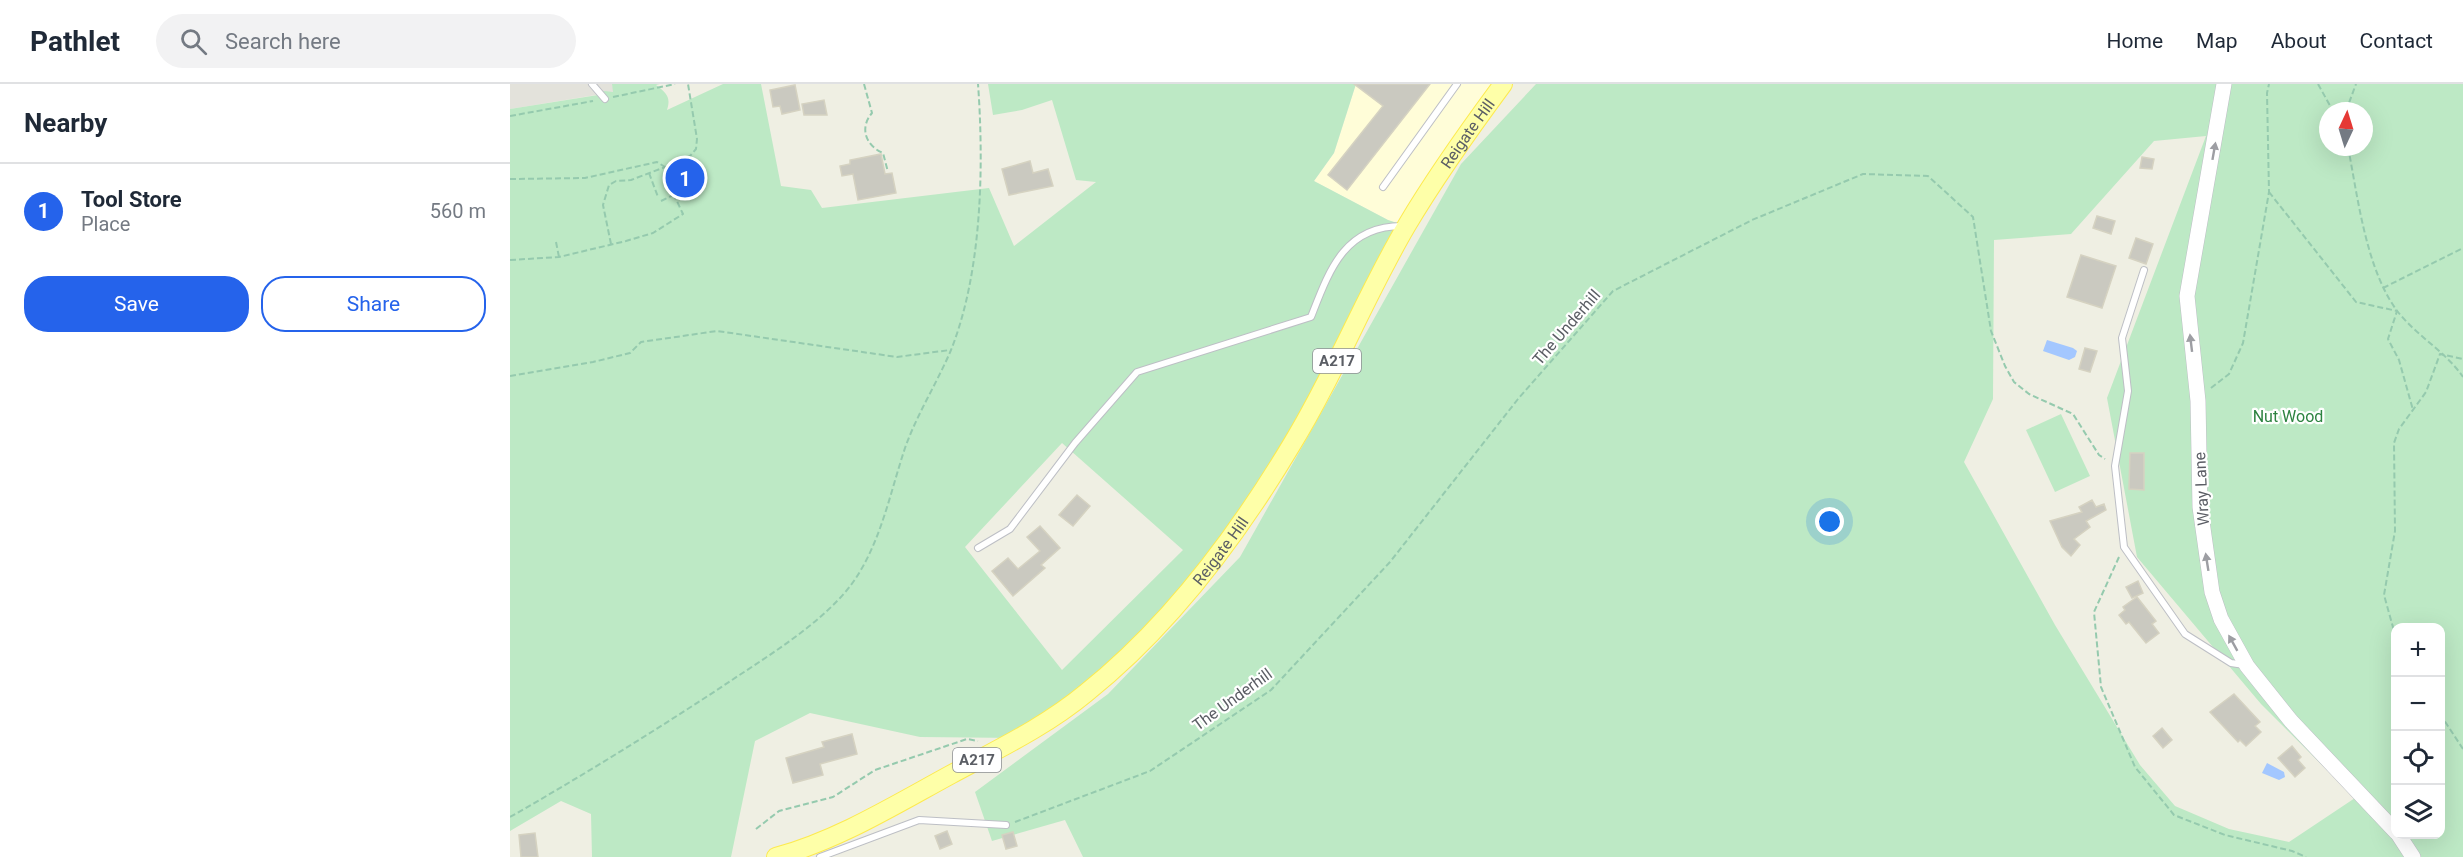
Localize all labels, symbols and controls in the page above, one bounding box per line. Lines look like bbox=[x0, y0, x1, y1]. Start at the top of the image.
search box bbox=[156, 14, 576, 68]
text: Pathlet bbox=[30, 25, 120, 58]
icon: search bbox=[177, 25, 210, 58]
text: Search here bbox=[225, 29, 341, 54]
text: Home bbox=[2107, 29, 2163, 53]
text: Map bbox=[2196, 29, 2238, 53]
text: About bbox=[2271, 29, 2327, 53]
text: Contact bbox=[2360, 29, 2433, 53]
street label: Reigate Hill bbox=[1437, 95, 1499, 172]
north arrow bbox=[2319, 102, 2373, 156]
text: Nearby bbox=[24, 108, 107, 138]
one-way arrow bbox=[2210, 141, 2219, 160]
pin: 1 bbox=[666, 156, 705, 200]
text: Tool Store bbox=[81, 187, 182, 212]
text: 1 bbox=[38, 199, 49, 223]
text: 560 m bbox=[430, 199, 486, 223]
text: Place bbox=[81, 212, 130, 236]
button: Save bbox=[24, 276, 249, 332]
button: Share bbox=[261, 276, 486, 332]
street label: The Underhill bbox=[1529, 286, 1604, 369]
one-way arrow bbox=[2186, 334, 2195, 353]
road number: A217 bbox=[1313, 349, 1361, 373]
park label: Nut Wood bbox=[2253, 407, 2323, 426]
street label: Wray Lane bbox=[2190, 452, 2213, 526]
your location bbox=[1815, 507, 1844, 536]
street label: Reigate Hill bbox=[1189, 513, 1252, 589]
one-way arrow bbox=[2202, 552, 2211, 571]
map controls bbox=[2391, 623, 2445, 839]
button: + bbox=[2391, 623, 2445, 677]
one-way arrow bbox=[2228, 634, 2238, 651]
street label: The Underhill bbox=[1189, 664, 1276, 735]
button: − bbox=[2391, 677, 2445, 731]
button: locate bbox=[2391, 731, 2445, 785]
road number: A217 bbox=[953, 748, 1001, 772]
button: layers bbox=[2391, 785, 2445, 839]

